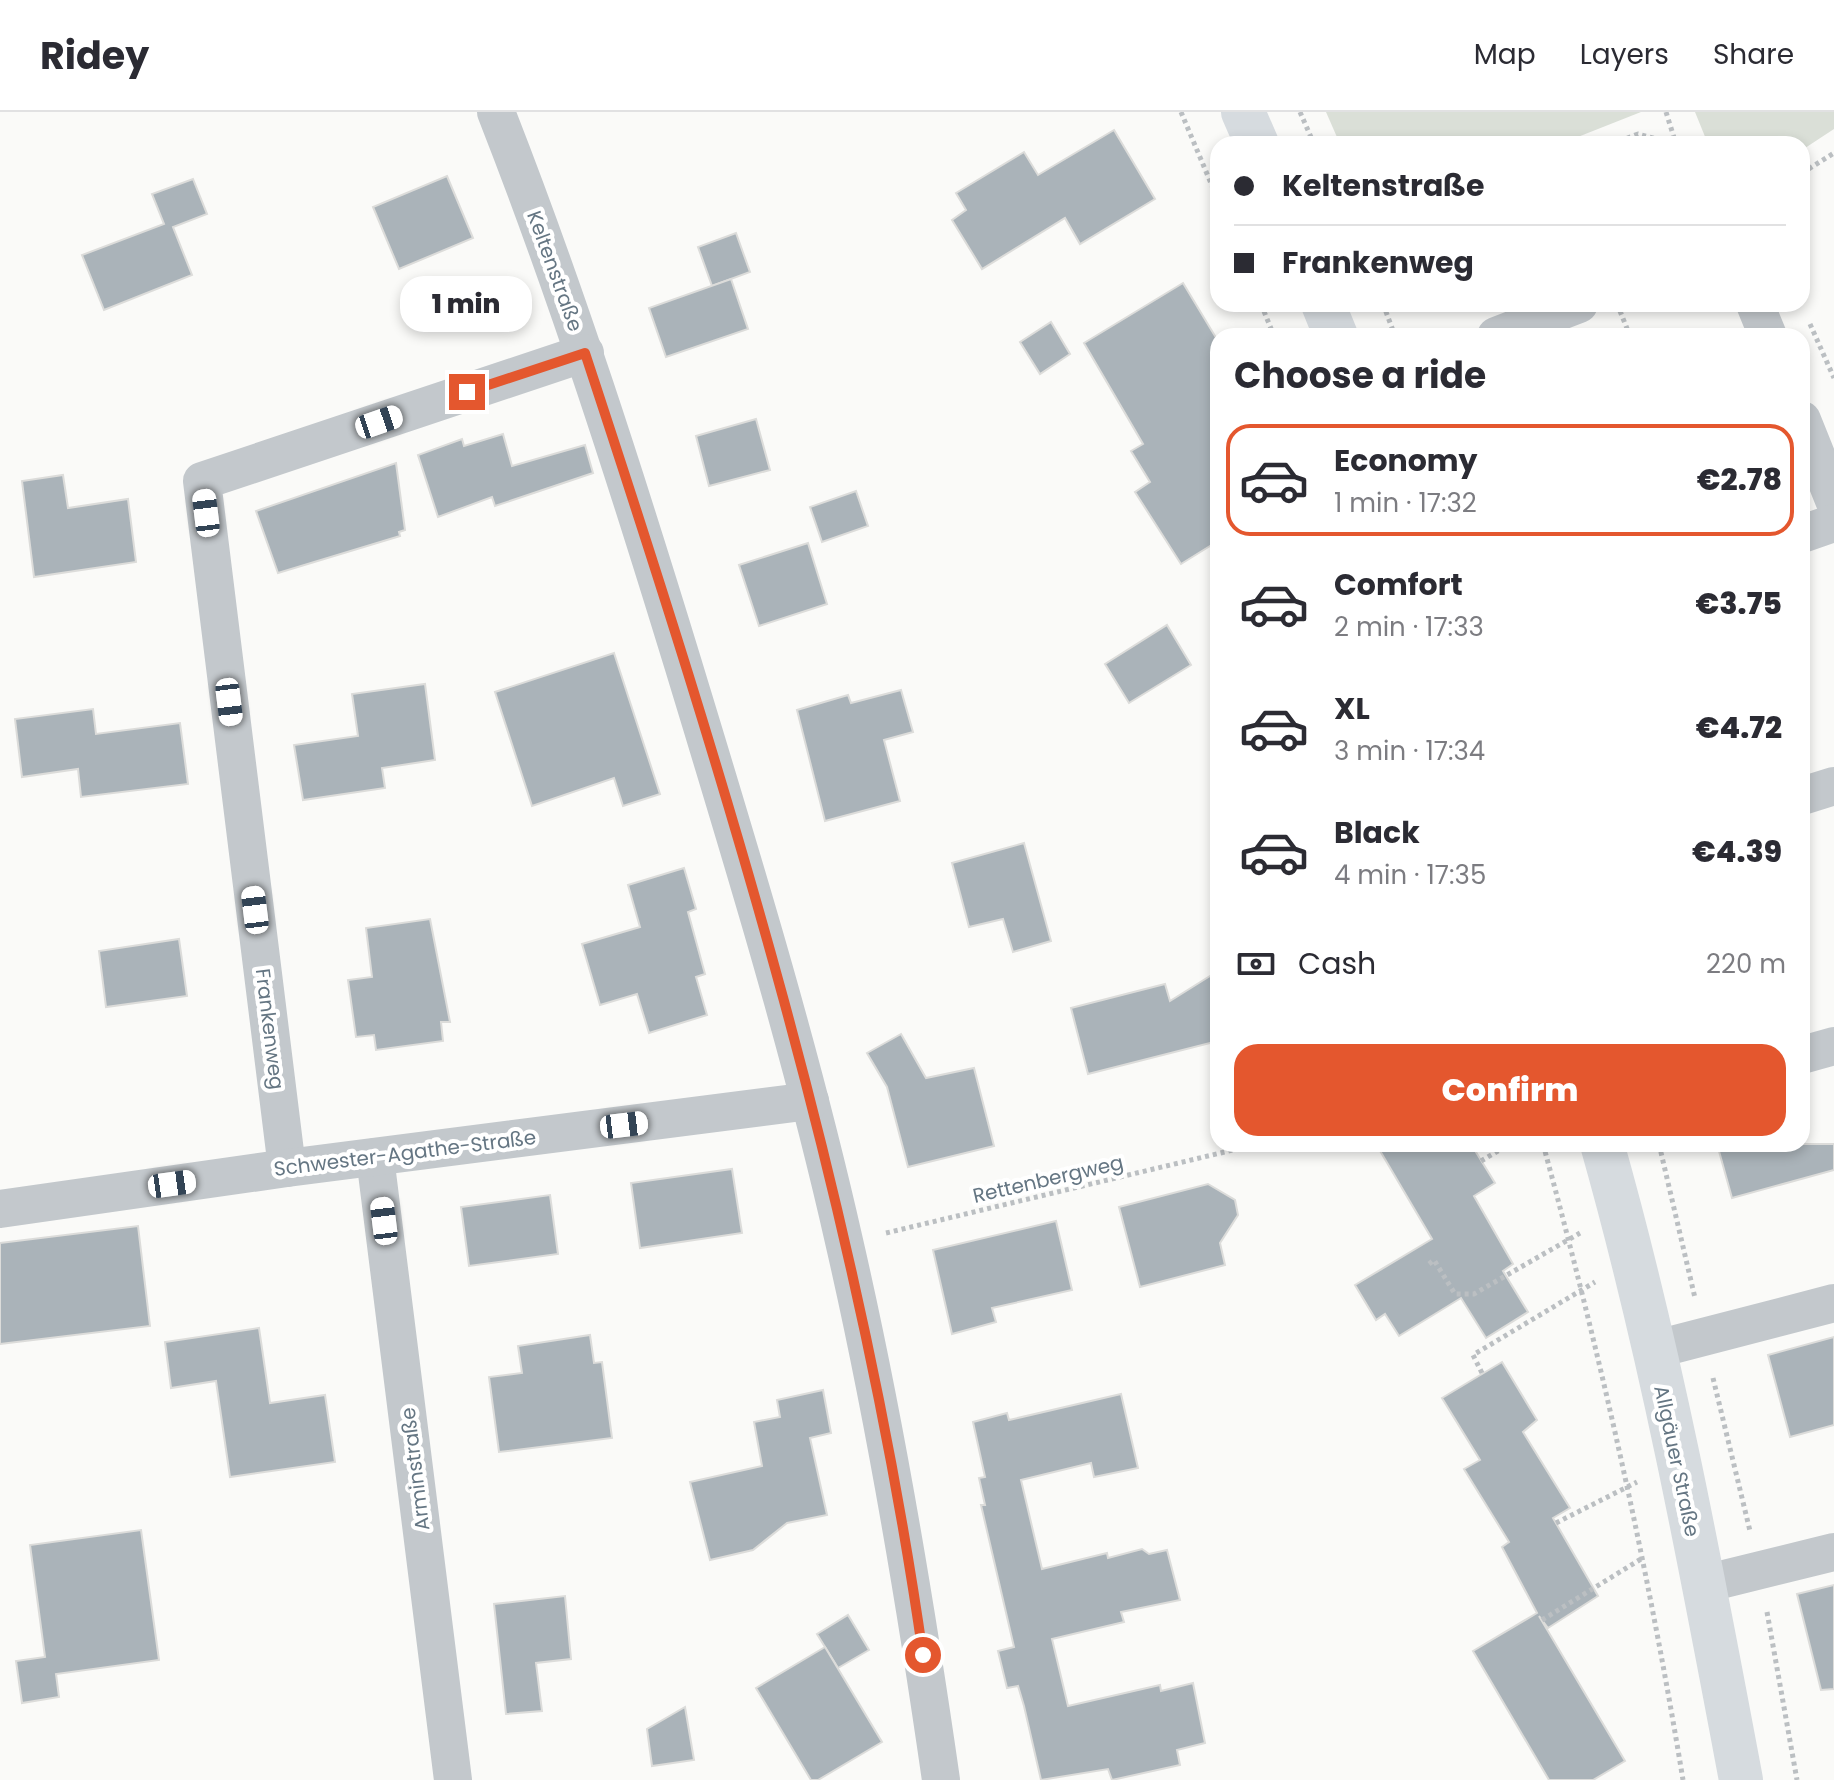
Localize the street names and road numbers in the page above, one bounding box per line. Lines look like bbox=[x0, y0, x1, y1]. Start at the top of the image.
street label: Keltenstraße bbox=[520, 207, 590, 335]
street label: Frankenweg bbox=[249, 967, 291, 1091]
street label: Schwester-Agathe-Straße bbox=[272, 1123, 538, 1183]
street label: Rettenbergweg bbox=[970, 1148, 1126, 1210]
street label: Allgäuer Straße bbox=[1647, 1383, 1707, 1539]
street label: Arminstraße bbox=[394, 1406, 436, 1532]

